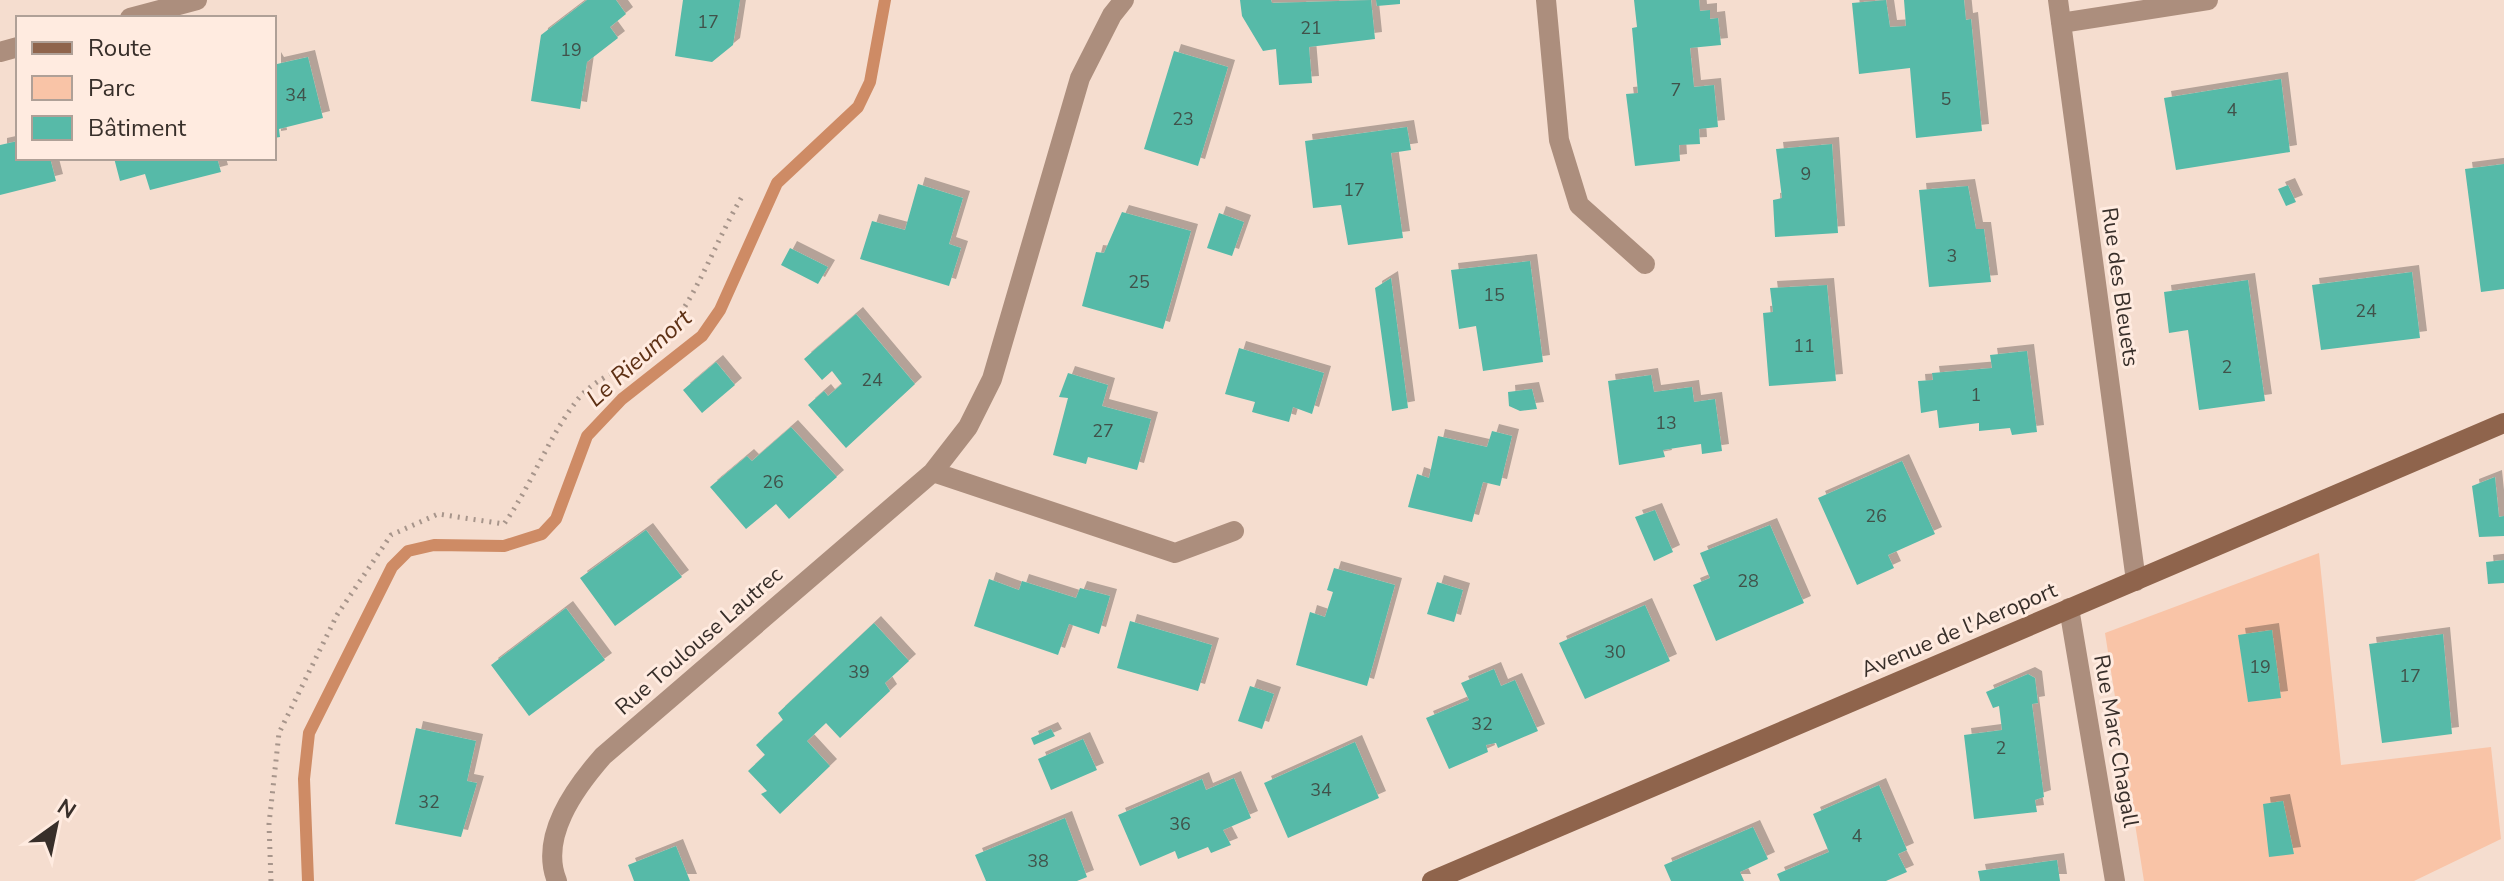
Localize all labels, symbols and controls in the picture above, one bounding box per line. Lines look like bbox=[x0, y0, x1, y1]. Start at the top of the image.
house number: 17 bbox=[697, 10, 719, 34]
legend bbox=[16, 16, 276, 160]
house number: 21 bbox=[1300, 16, 1322, 40]
text: Route bbox=[88, 32, 152, 64]
house number: 19 bbox=[560, 38, 582, 62]
text: Parc bbox=[88, 72, 135, 104]
house number: 7 bbox=[1671, 78, 1681, 102]
house number: 34 bbox=[285, 83, 307, 107]
house number: 5 bbox=[1941, 87, 1951, 111]
house number: 4 bbox=[2227, 98, 2238, 122]
house number: 23 bbox=[1172, 107, 1194, 131]
text: Bâtiment bbox=[88, 112, 187, 144]
house number: 9 bbox=[1801, 162, 1811, 186]
house number: 17 bbox=[1343, 178, 1365, 202]
street label: Rue des Bleuets bbox=[2094, 205, 2146, 369]
house number: 3 bbox=[1947, 244, 1957, 268]
house number: 25 bbox=[1128, 270, 1150, 294]
house number: 15 bbox=[1483, 283, 1505, 307]
house number: 24 bbox=[2355, 299, 2377, 323]
water label: Le Rieumort bbox=[580, 302, 699, 414]
house number: 11 bbox=[1793, 334, 1815, 358]
house number: 2 bbox=[2222, 355, 2232, 379]
house number: 24 bbox=[861, 368, 883, 392]
house number: 1 bbox=[1971, 383, 1981, 407]
house number: 13 bbox=[1655, 411, 1677, 435]
house number: 27 bbox=[1092, 419, 1114, 443]
house number: 26 bbox=[762, 470, 784, 494]
house number: 26 bbox=[1865, 504, 1887, 528]
street label: Rue Toulouse Lautrec bbox=[609, 560, 789, 722]
house number: 28 bbox=[1737, 569, 1759, 593]
street label: Avenue de l'Aeroport bbox=[1856, 575, 2062, 685]
house number: 30 bbox=[1604, 640, 1626, 664]
street label: Rue Marc Chagall bbox=[2086, 652, 2146, 830]
house number: 19 bbox=[2249, 655, 2271, 679]
house number: 39 bbox=[848, 660, 870, 684]
house number: 17 bbox=[2399, 664, 2421, 688]
house number: 32 bbox=[1471, 712, 1493, 736]
house number: 2 bbox=[1996, 736, 2006, 760]
house number: 34 bbox=[1310, 778, 1332, 802]
north arrow bbox=[16, 785, 96, 865]
house number: 32 bbox=[418, 790, 440, 814]
text: N bbox=[51, 792, 81, 826]
house number: 36 bbox=[1169, 812, 1191, 836]
house number: 4 bbox=[1852, 824, 1863, 848]
house number: 38 bbox=[1027, 849, 1049, 873]

